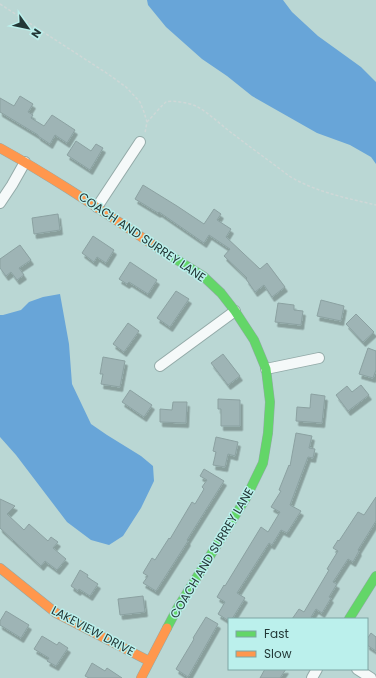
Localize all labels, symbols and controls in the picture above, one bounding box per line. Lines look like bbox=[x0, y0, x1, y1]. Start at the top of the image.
north arrow bbox=[8, 8, 48, 48]
text: N bbox=[27, 26, 45, 41]
street label: COACH AND SURREY LANE bbox=[75, 188, 209, 286]
street label: COACH AND SURREY LANE bbox=[166, 484, 257, 621]
street label: LAKEVIEW DRIVE bbox=[49, 602, 138, 660]
legend bbox=[228, 618, 368, 670]
text: Fast bbox=[264, 625, 289, 642]
text: Slow bbox=[264, 645, 292, 662]

